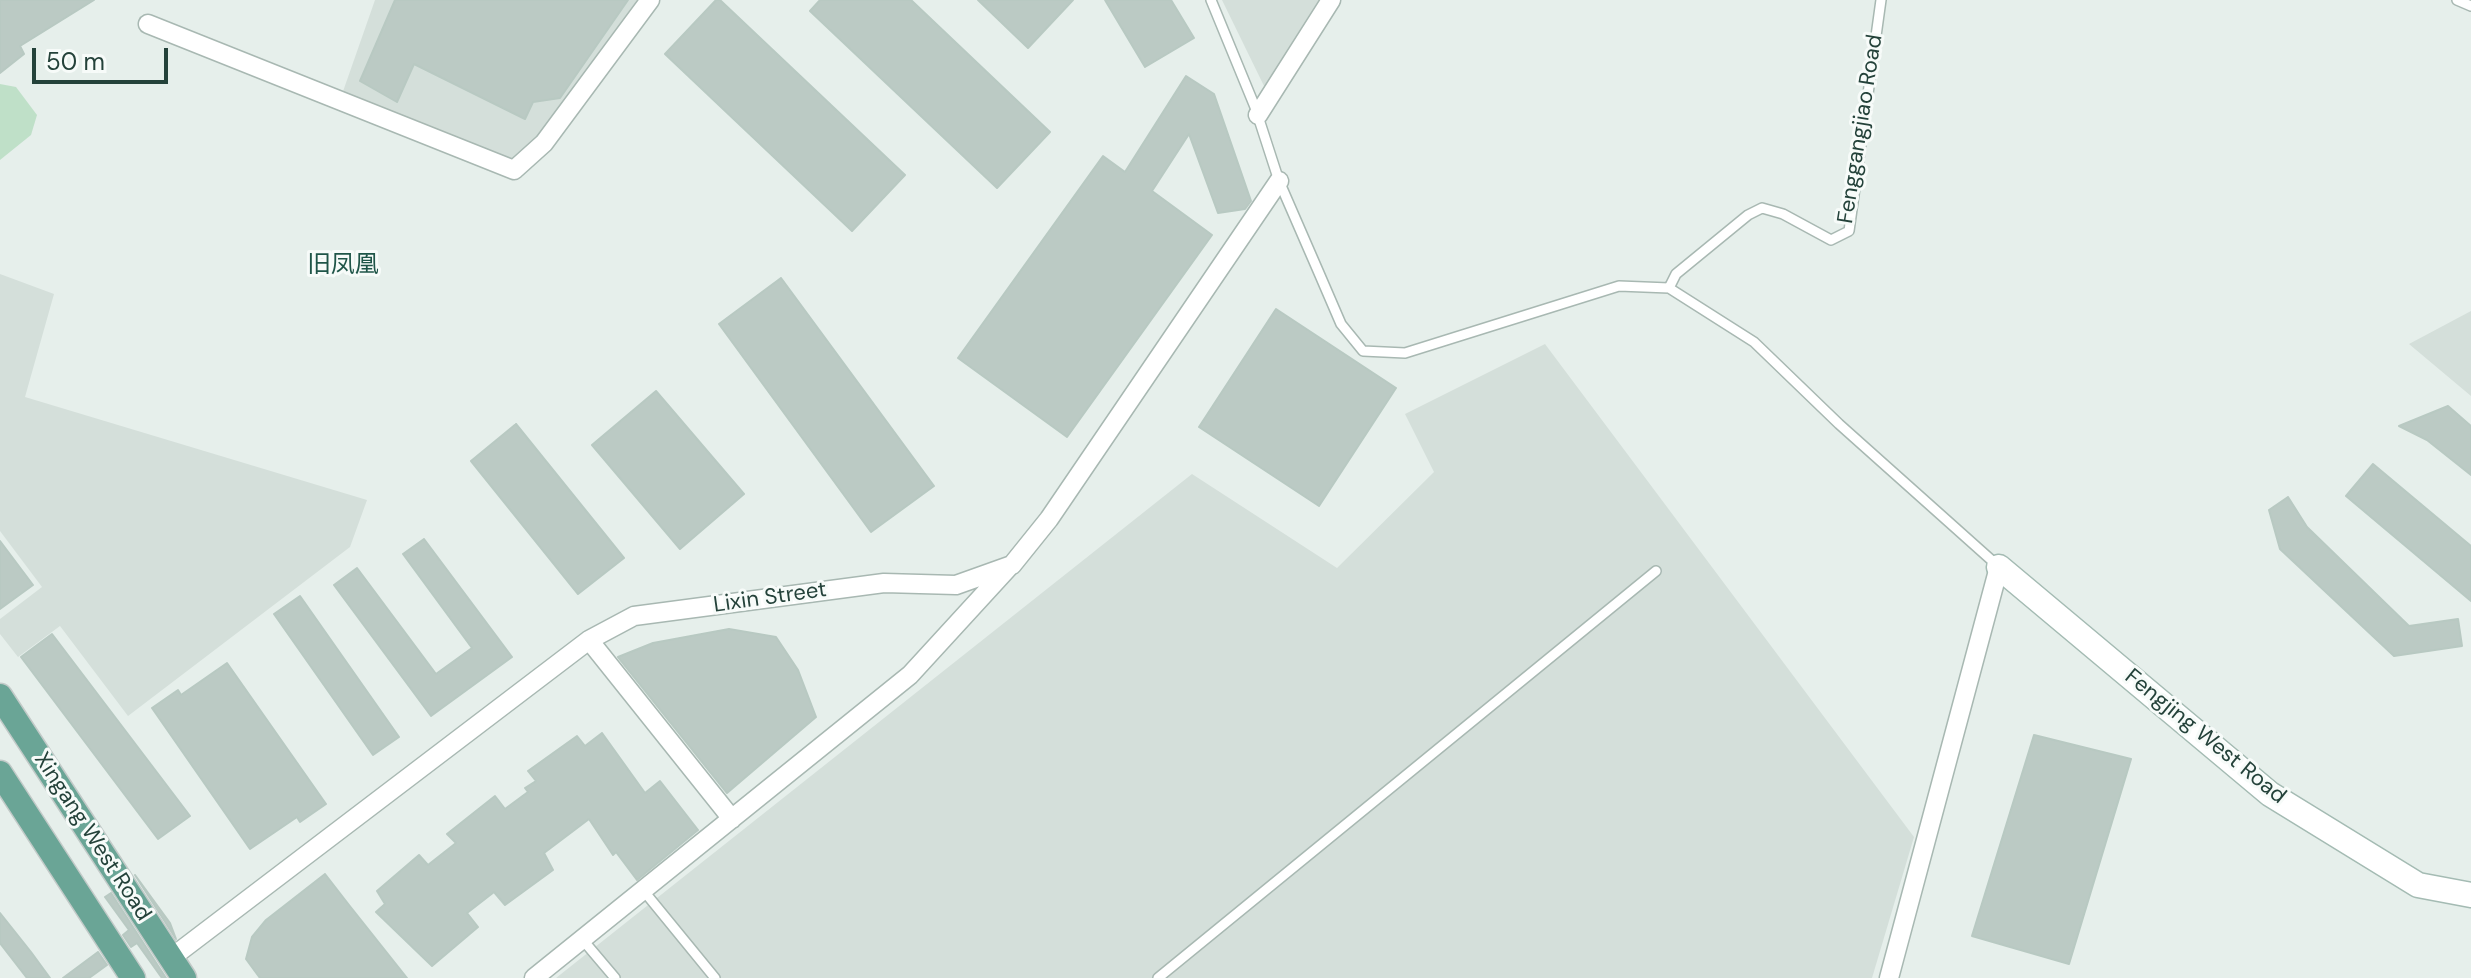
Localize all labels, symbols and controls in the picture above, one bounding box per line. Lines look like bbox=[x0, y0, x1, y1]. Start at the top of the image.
scale bar bbox=[36, 32, 172, 82]
street label: Fenggangjiao Road bbox=[1833, 33, 1889, 225]
text: 50 m bbox=[46, 46, 105, 77]
district label: 旧凤凰 bbox=[307, 252, 379, 280]
street label: Lixin Street bbox=[712, 577, 828, 619]
street label: Fengjing West Road bbox=[2119, 664, 2291, 810]
street label: Xingang West Road bbox=[28, 748, 156, 926]

